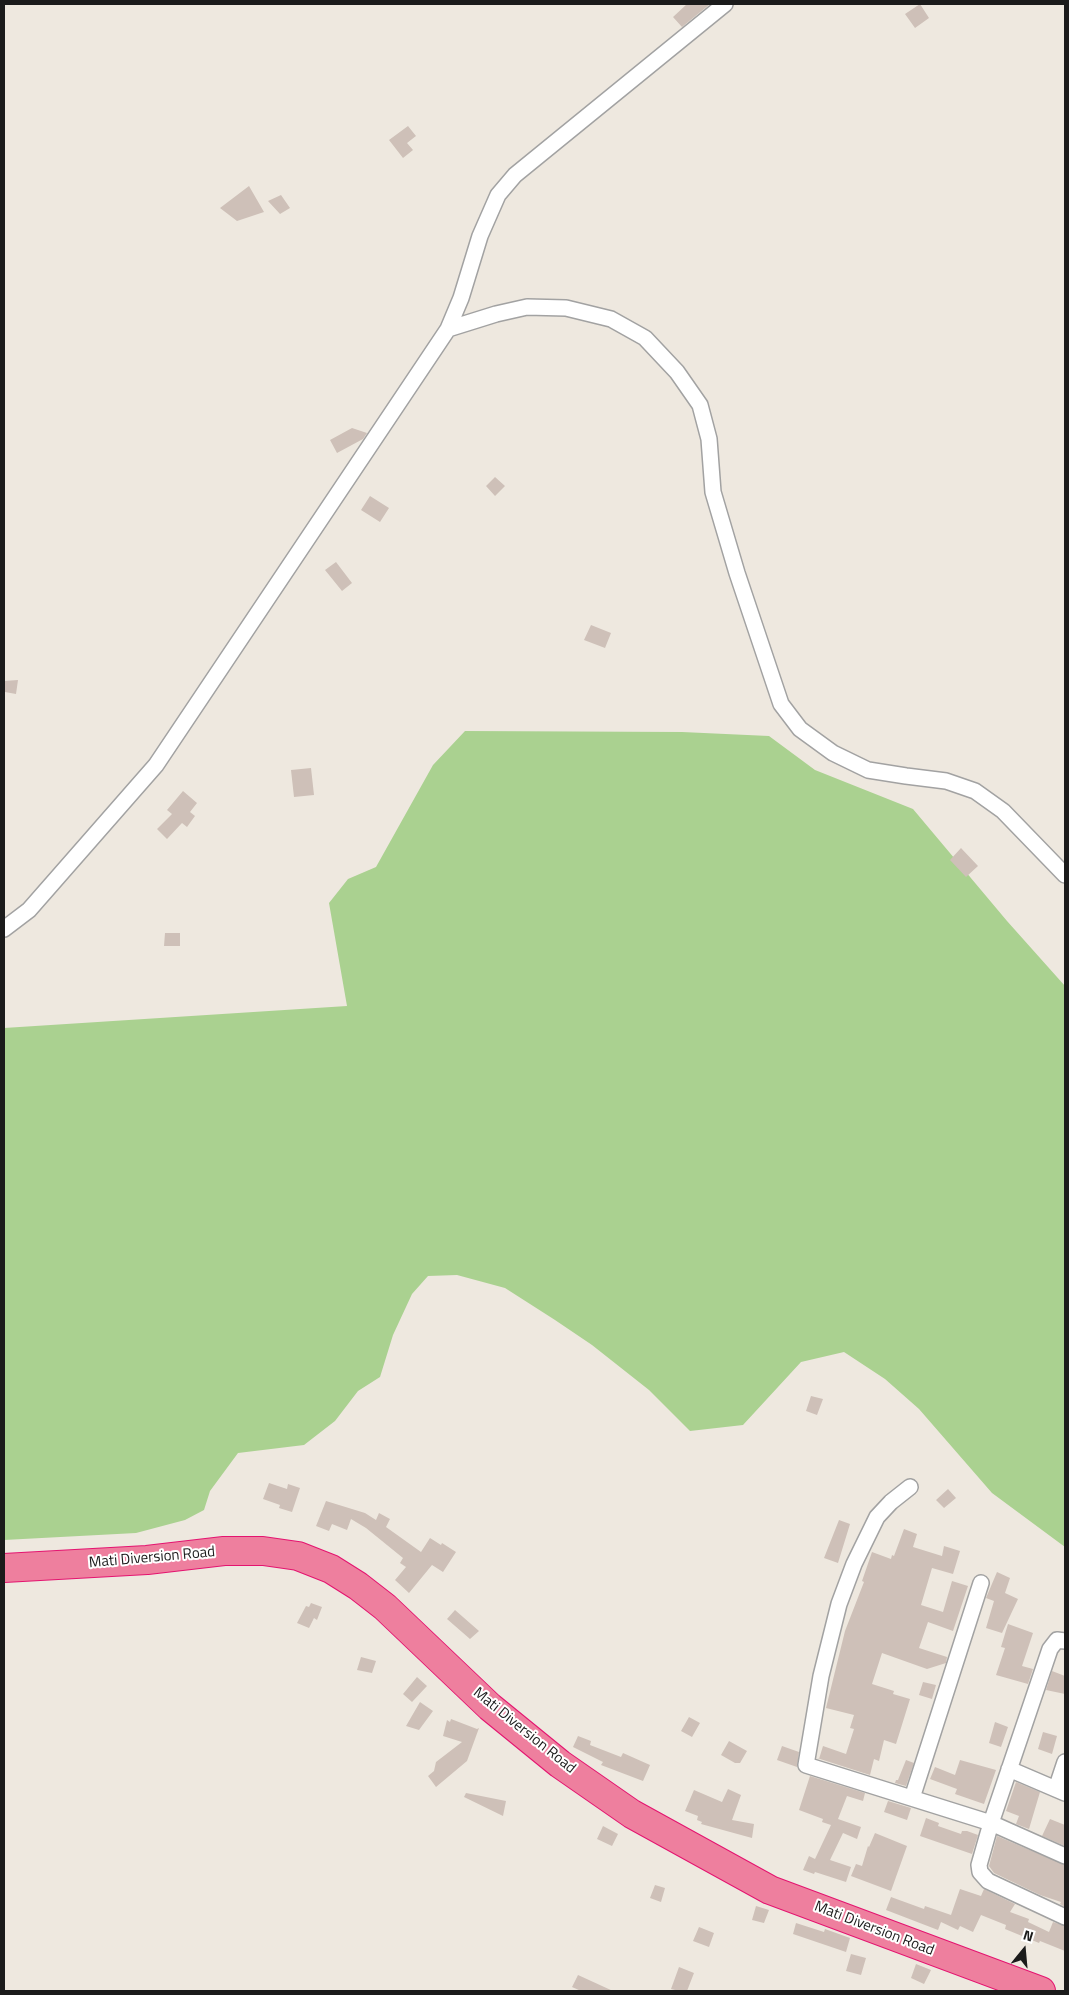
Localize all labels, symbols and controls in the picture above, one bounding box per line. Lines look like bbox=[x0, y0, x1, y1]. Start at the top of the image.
street label: Mati Diversion Road bbox=[88, 1544, 216, 1572]
street label: Mati Diversion Road bbox=[469, 1684, 579, 1778]
street label: Mati Diversion Road bbox=[812, 1898, 936, 1960]
text: N bbox=[1021, 1924, 1036, 1947]
north arrow bbox=[999, 1925, 1049, 1975]

